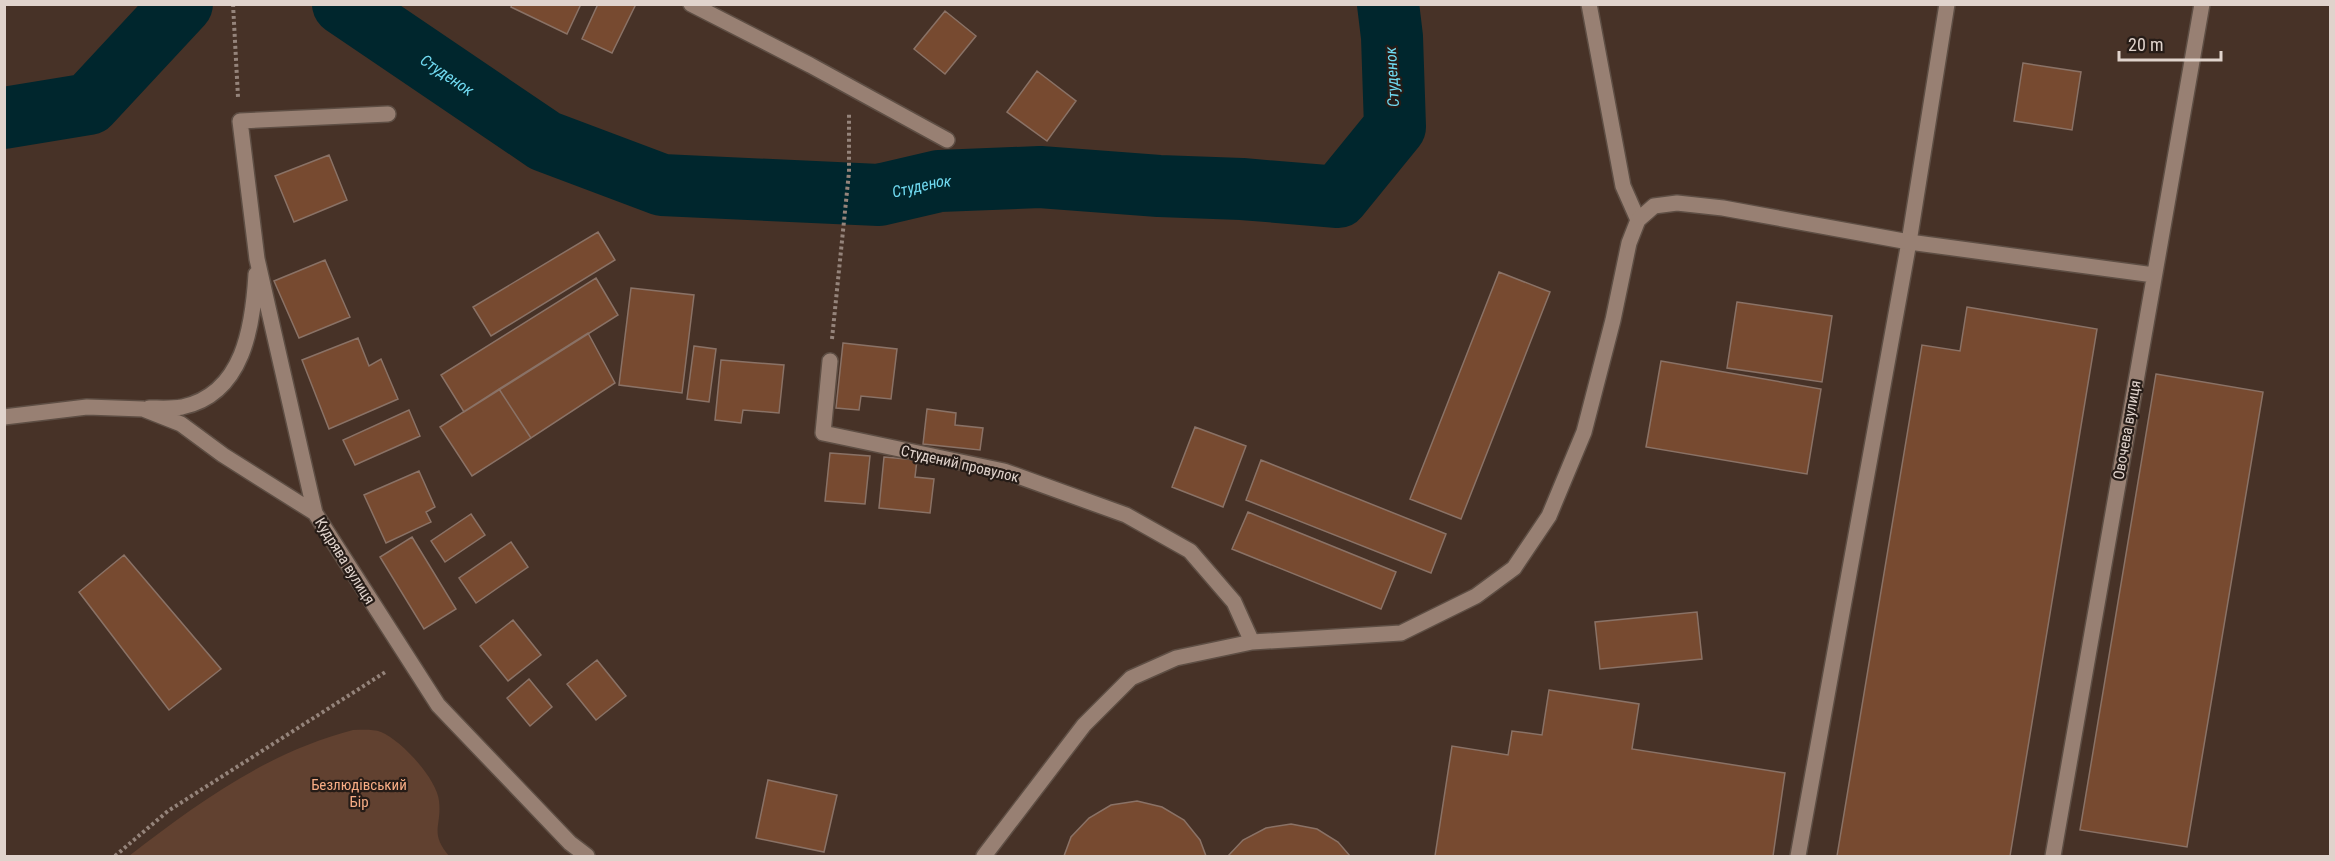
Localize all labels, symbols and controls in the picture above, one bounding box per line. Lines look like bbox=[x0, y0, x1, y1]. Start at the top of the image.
scale bar bbox=[2119, 24, 2221, 62]
text: 20 m bbox=[2128, 34, 2163, 55]
water label: Студенок bbox=[1381, 46, 1403, 108]
water label: Студенок bbox=[417, 50, 478, 100]
water label: Студенок bbox=[890, 171, 952, 201]
street label: Овочева вулиця bbox=[2109, 379, 2145, 481]
street label: Студений провулок bbox=[899, 442, 1021, 486]
street label: Кудрява вулиця bbox=[311, 514, 379, 608]
park label: Безлюдівський Бір bbox=[311, 776, 407, 811]

